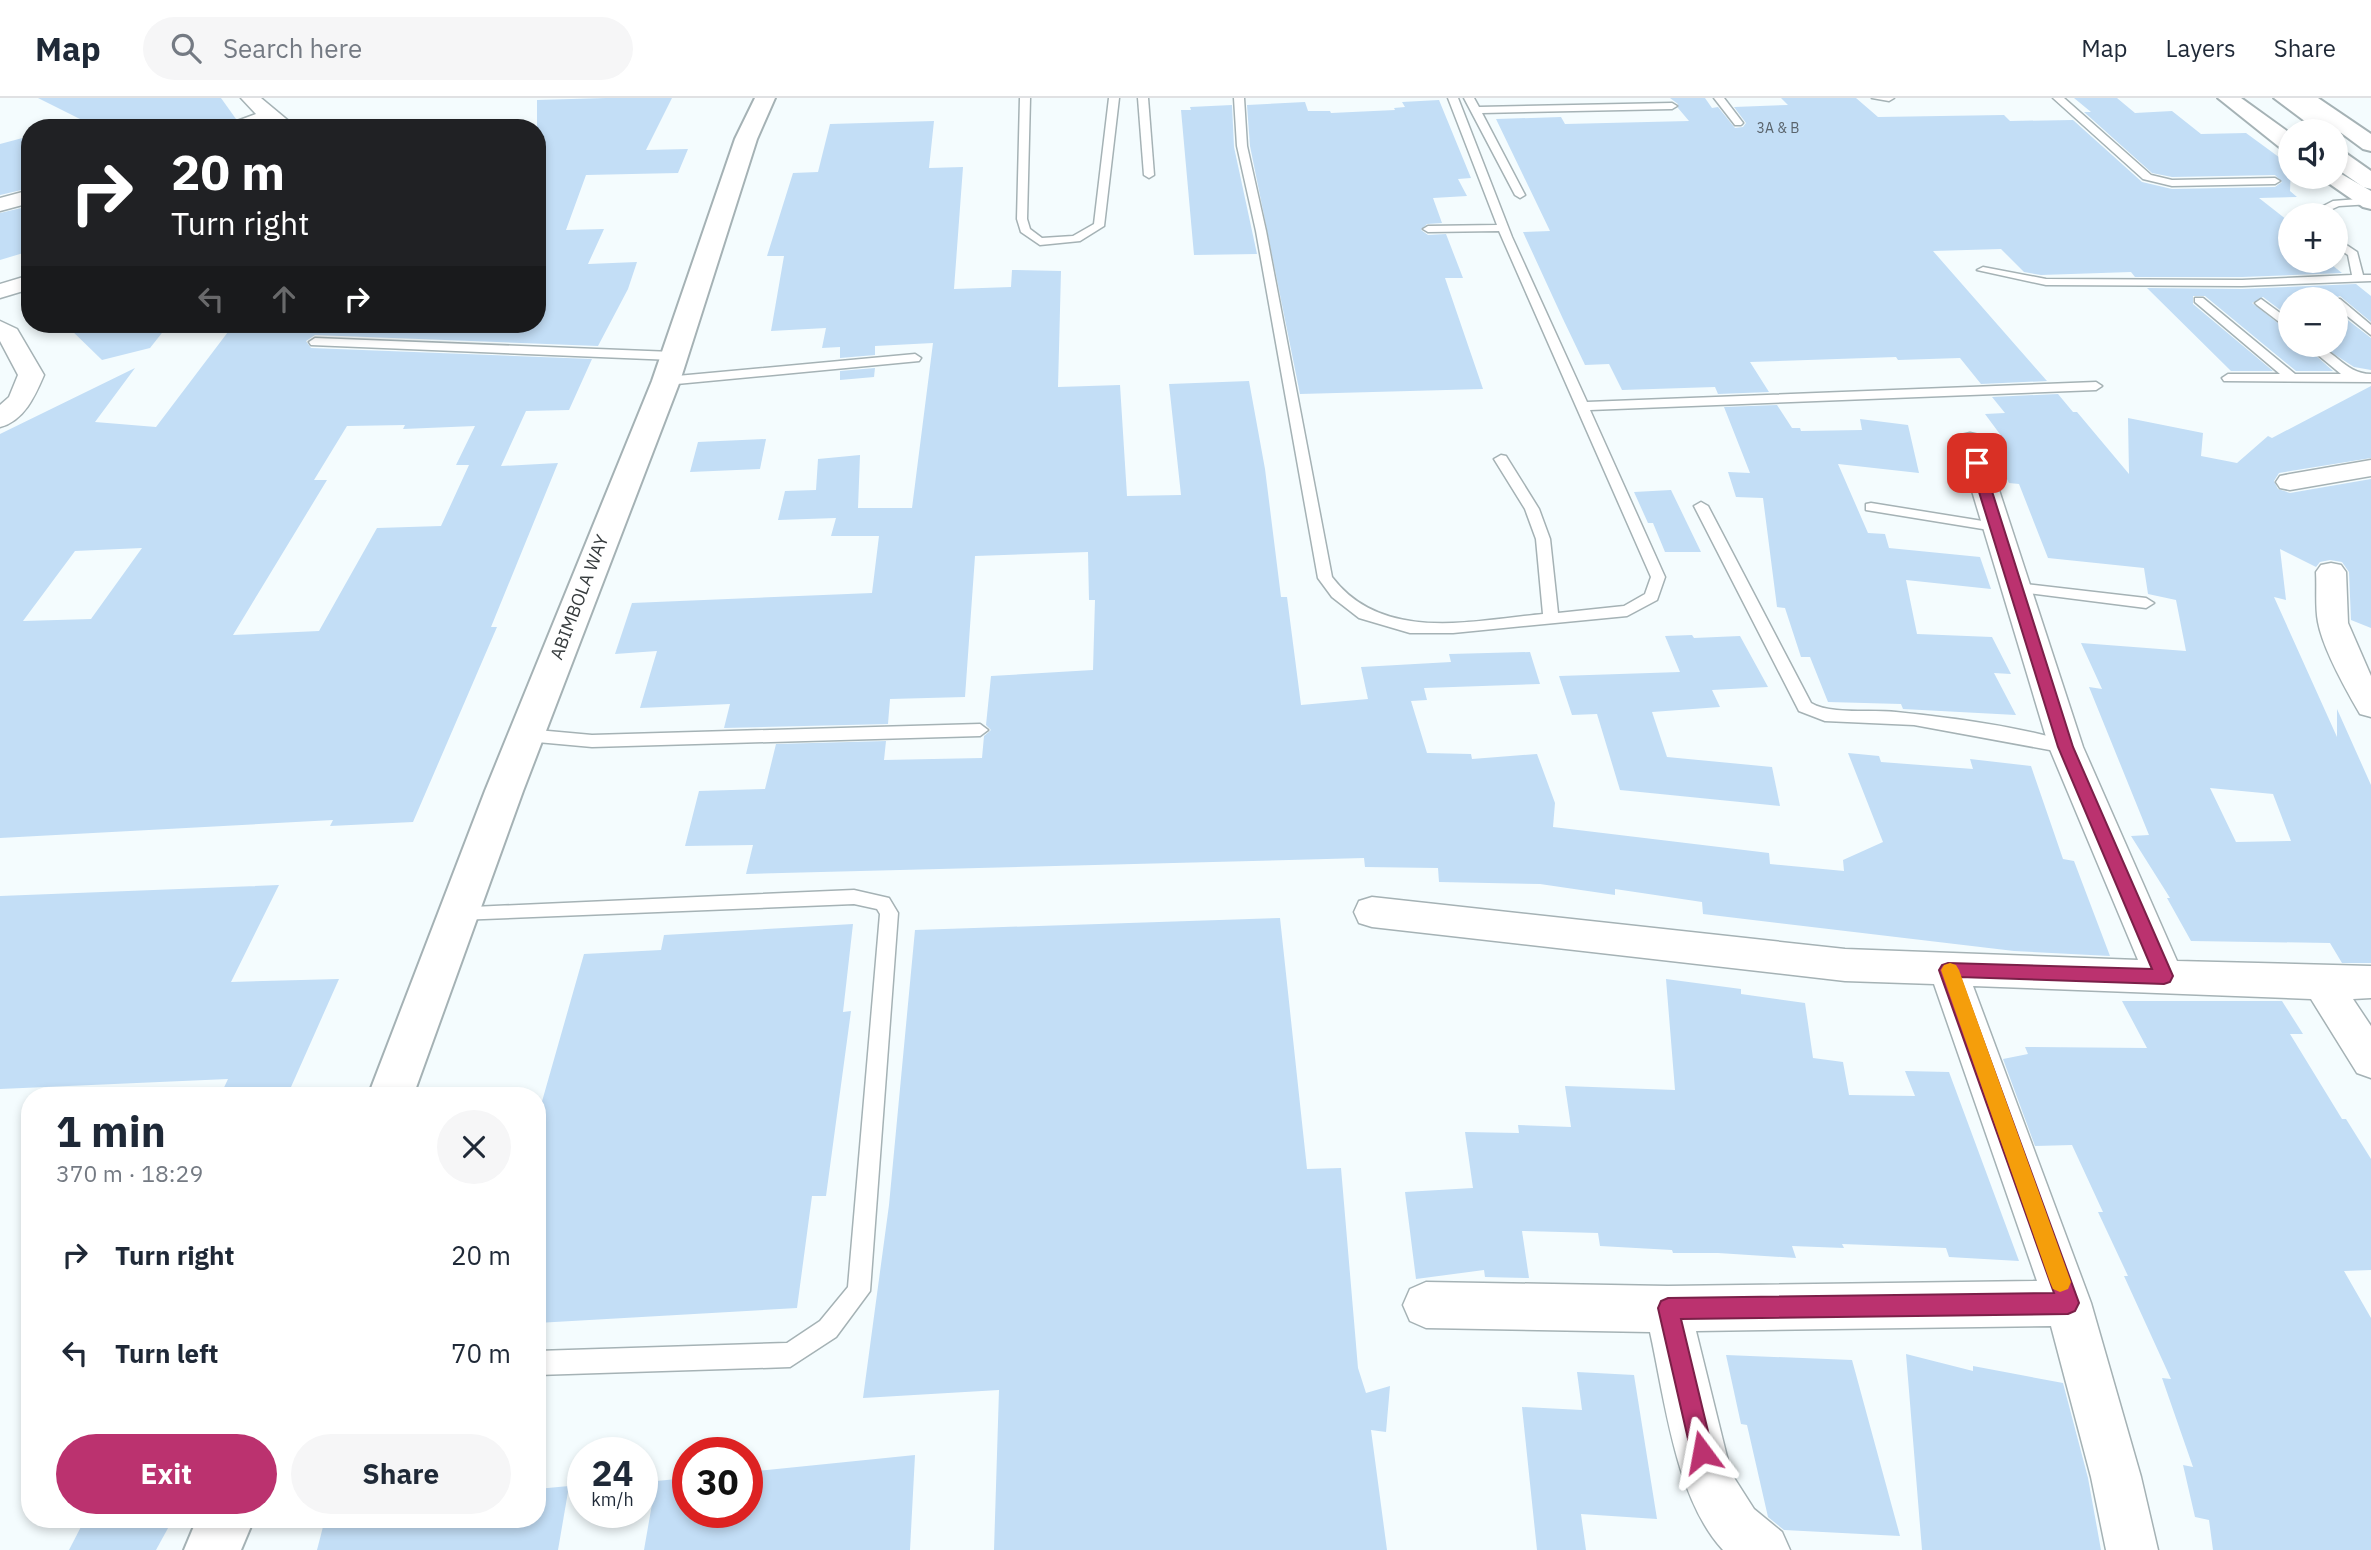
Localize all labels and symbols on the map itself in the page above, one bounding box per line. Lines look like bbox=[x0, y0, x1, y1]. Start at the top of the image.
house number: 3A & B bbox=[1757, 119, 1799, 137]
pin bbox=[1947, 433, 2007, 493]
street label: ABIMBOLA WAY bbox=[545, 531, 613, 663]
position arrow bbox=[1665, 1415, 1739, 1489]
speed limit sign: 30 bbox=[672, 1437, 763, 1528]

